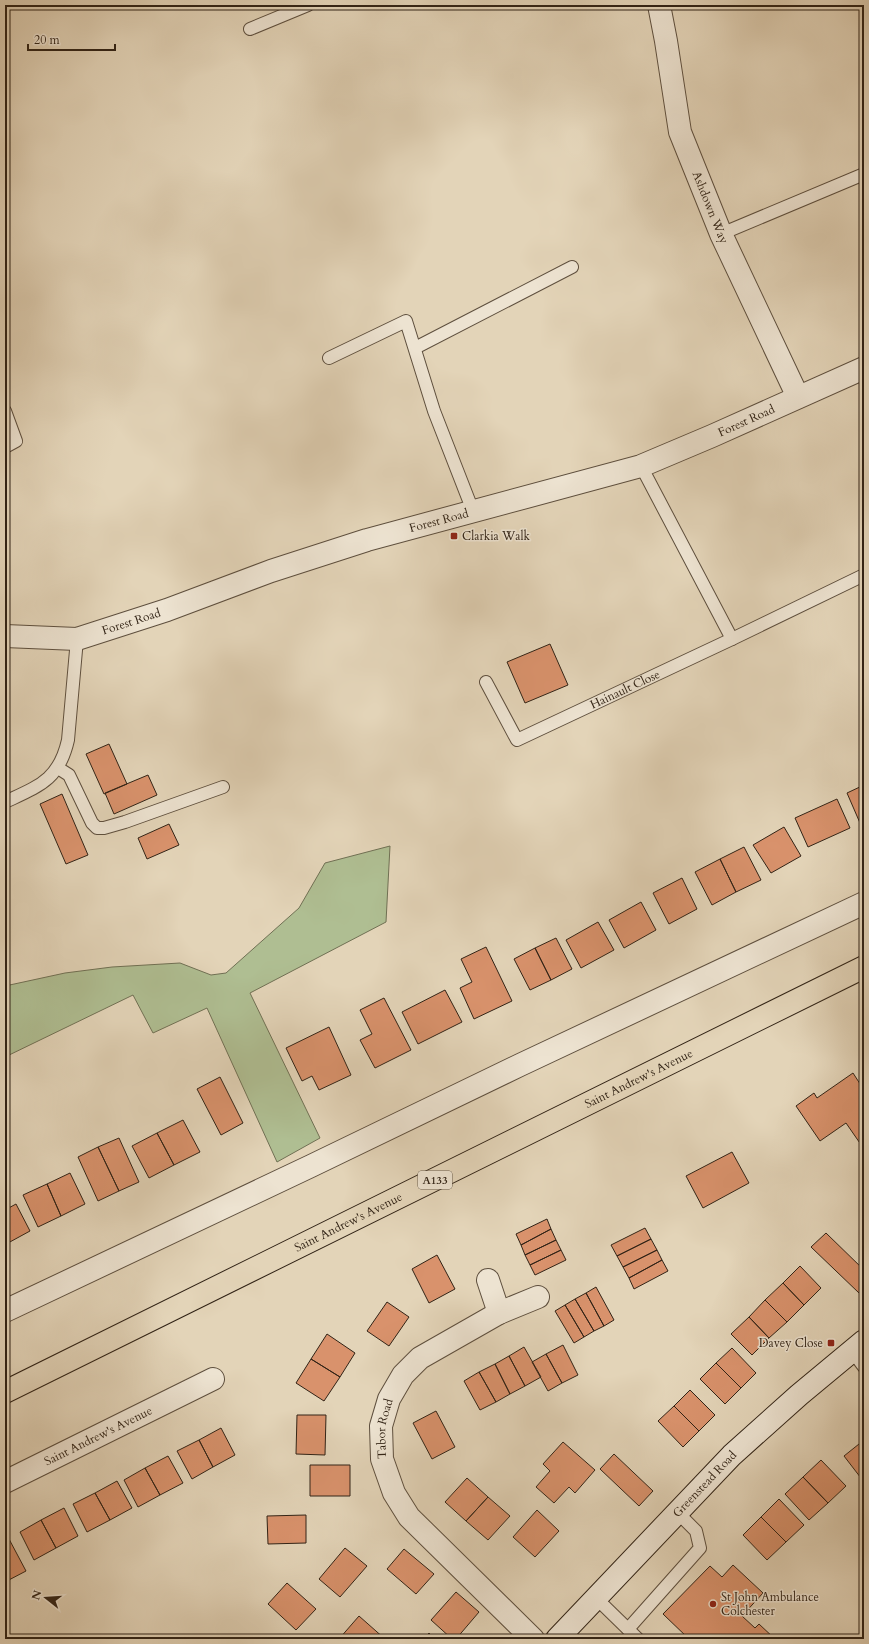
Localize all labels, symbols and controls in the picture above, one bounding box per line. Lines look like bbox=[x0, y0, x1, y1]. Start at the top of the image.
scale bar bbox=[28, 26, 115, 52]
text: 20 m bbox=[34, 32, 61, 48]
street label: Ashdown Way bbox=[689, 169, 733, 247]
street label: Forest Road bbox=[715, 401, 778, 440]
street label: Forest Road bbox=[407, 505, 471, 536]
place label: Clarkia Walk bbox=[462, 528, 530, 544]
marker: Clarkia Walk bbox=[449, 531, 459, 541]
street label: Forest Road bbox=[100, 604, 163, 638]
street label: Hainault Close bbox=[587, 666, 662, 713]
street label: Saint Andrew's Avenue bbox=[582, 1045, 695, 1112]
road number: A133 bbox=[418, 1171, 452, 1189]
street label: Saint Andrew's Avenue bbox=[292, 1189, 405, 1256]
place label: Davey Close bbox=[759, 1335, 823, 1351]
marker: Davey Close bbox=[826, 1338, 836, 1348]
street label: Tabor Road bbox=[373, 1396, 397, 1459]
street label: Saint Andrew's Avenue bbox=[42, 1402, 155, 1469]
street label: Greenstead Road bbox=[669, 1447, 740, 1521]
north arrow bbox=[26, 1578, 66, 1618]
text: N bbox=[28, 1588, 46, 1602]
place label: St John Ambulance Colchester bbox=[721, 1589, 819, 1619]
marker: St John Ambulance Colchester bbox=[708, 1599, 718, 1609]

